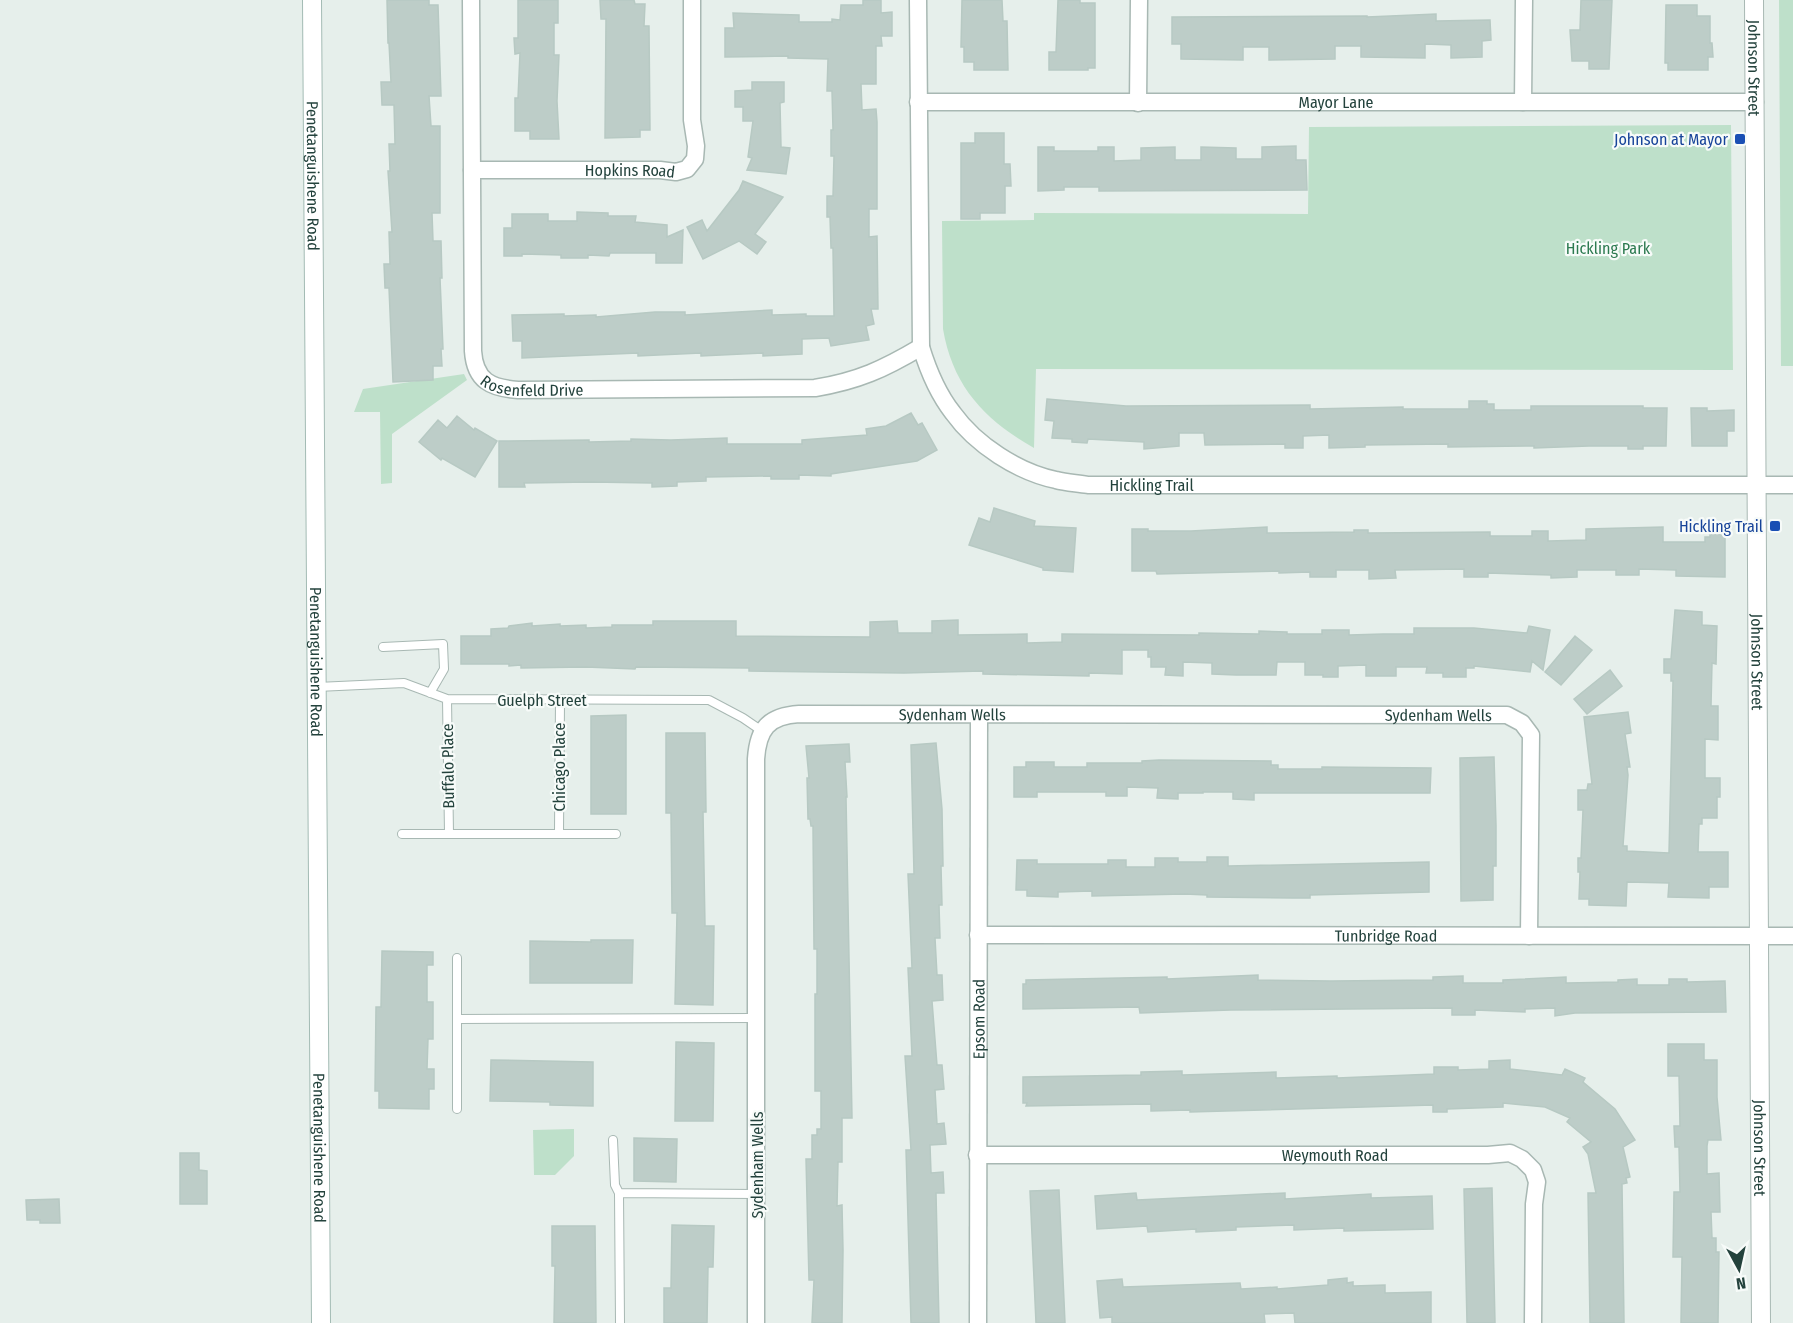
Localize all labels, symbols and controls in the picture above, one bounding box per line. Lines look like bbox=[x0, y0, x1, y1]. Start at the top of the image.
street label: Johnson Street bbox=[1745, 20, 1764, 117]
street label: Mayor Lane bbox=[1298, 93, 1374, 112]
street label: Penetanguishene Road bbox=[303, 101, 323, 251]
place label: Johnson at Mayor bbox=[1614, 130, 1728, 149]
marker: Johnson at Mayor bbox=[1733, 132, 1747, 146]
street label: Hopkins Road bbox=[585, 160, 676, 181]
park label: Hickling Park bbox=[1566, 239, 1651, 258]
street label: Rosenfeld Drive bbox=[477, 371, 583, 400]
street label: Hickling Trail bbox=[1109, 476, 1194, 495]
place label: Hickling Trail bbox=[1679, 517, 1763, 536]
marker: Hickling Trail bbox=[1768, 519, 1782, 533]
street label: Penetanguishene Road bbox=[306, 587, 327, 737]
street label: Johnson Street bbox=[1748, 614, 1767, 711]
street label: Guelph Street bbox=[497, 691, 588, 710]
street label: Sydenham Wells bbox=[899, 705, 1006, 724]
street label: Sydenham Wells bbox=[1385, 705, 1492, 724]
street label: Chicago Place bbox=[550, 722, 569, 811]
street label: Buffalo Place bbox=[438, 723, 458, 809]
street label: Tunbridge Road bbox=[1335, 926, 1437, 945]
street label: Epsom Road bbox=[969, 979, 988, 1059]
street label: Penetanguishene Road bbox=[310, 1073, 330, 1223]
street label: Johnson Street bbox=[1750, 1100, 1770, 1197]
street label: Sydenham Wells bbox=[748, 1111, 767, 1219]
street label: Weymouth Road bbox=[1282, 1146, 1388, 1165]
north arrow bbox=[1709, 1239, 1769, 1299]
text: N bbox=[1735, 1273, 1747, 1293]

